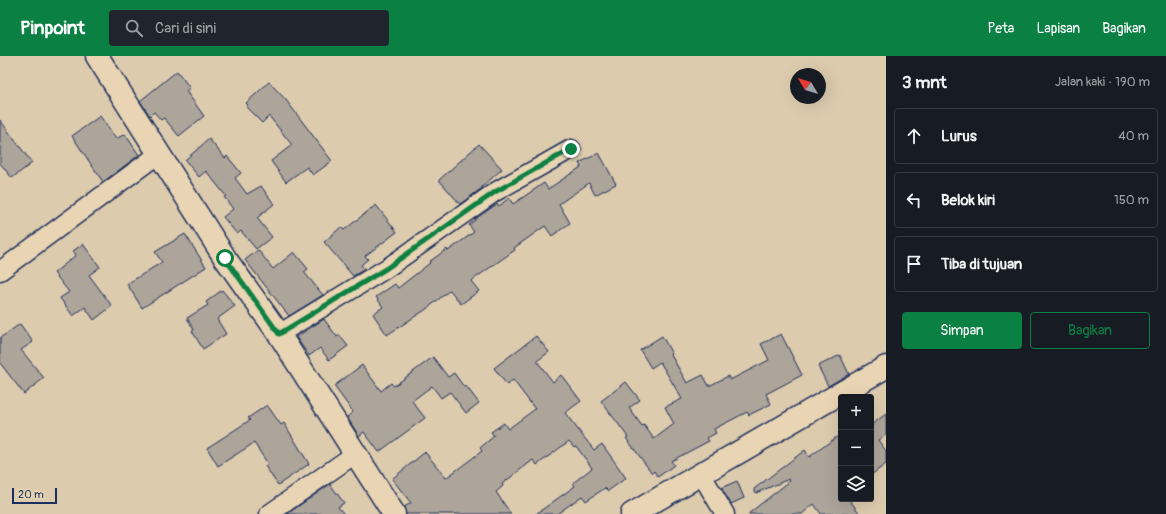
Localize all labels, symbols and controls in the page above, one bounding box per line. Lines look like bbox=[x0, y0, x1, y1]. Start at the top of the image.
search box bbox=[109, 10, 389, 46]
text: Pinpoint bbox=[20, 16, 85, 40]
icon: search bbox=[123, 17, 145, 39]
text: Cari di sini bbox=[155, 19, 216, 38]
text: Peta bbox=[988, 20, 1014, 37]
text: Lapisan bbox=[1036, 20, 1080, 37]
text: Bagikan bbox=[1102, 20, 1146, 37]
north arrow bbox=[790, 68, 826, 104]
text: 3 mnt bbox=[902, 72, 947, 93]
text: Jalan kaki · 190 m bbox=[1055, 74, 1150, 90]
icon: ahead bbox=[903, 125, 925, 147]
text: Lurus bbox=[941, 127, 977, 146]
text: 40 m bbox=[1118, 128, 1149, 144]
route end bbox=[562, 140, 580, 158]
icon: left bbox=[903, 189, 925, 211]
text: Belok kiri bbox=[941, 191, 995, 210]
text: 150 m bbox=[1114, 192, 1149, 208]
route start bbox=[216, 249, 234, 267]
icon: arrive bbox=[903, 253, 925, 275]
text: Tiba di tujuan bbox=[941, 255, 1022, 274]
button: Simpan bbox=[902, 312, 1022, 349]
button: Bagikan bbox=[1030, 312, 1150, 349]
map controls bbox=[838, 394, 874, 502]
button: + bbox=[838, 394, 874, 430]
button: − bbox=[838, 430, 874, 466]
button: layers bbox=[838, 466, 874, 502]
scale bar bbox=[12, 486, 57, 505]
text: 20 m bbox=[18, 488, 44, 501]

